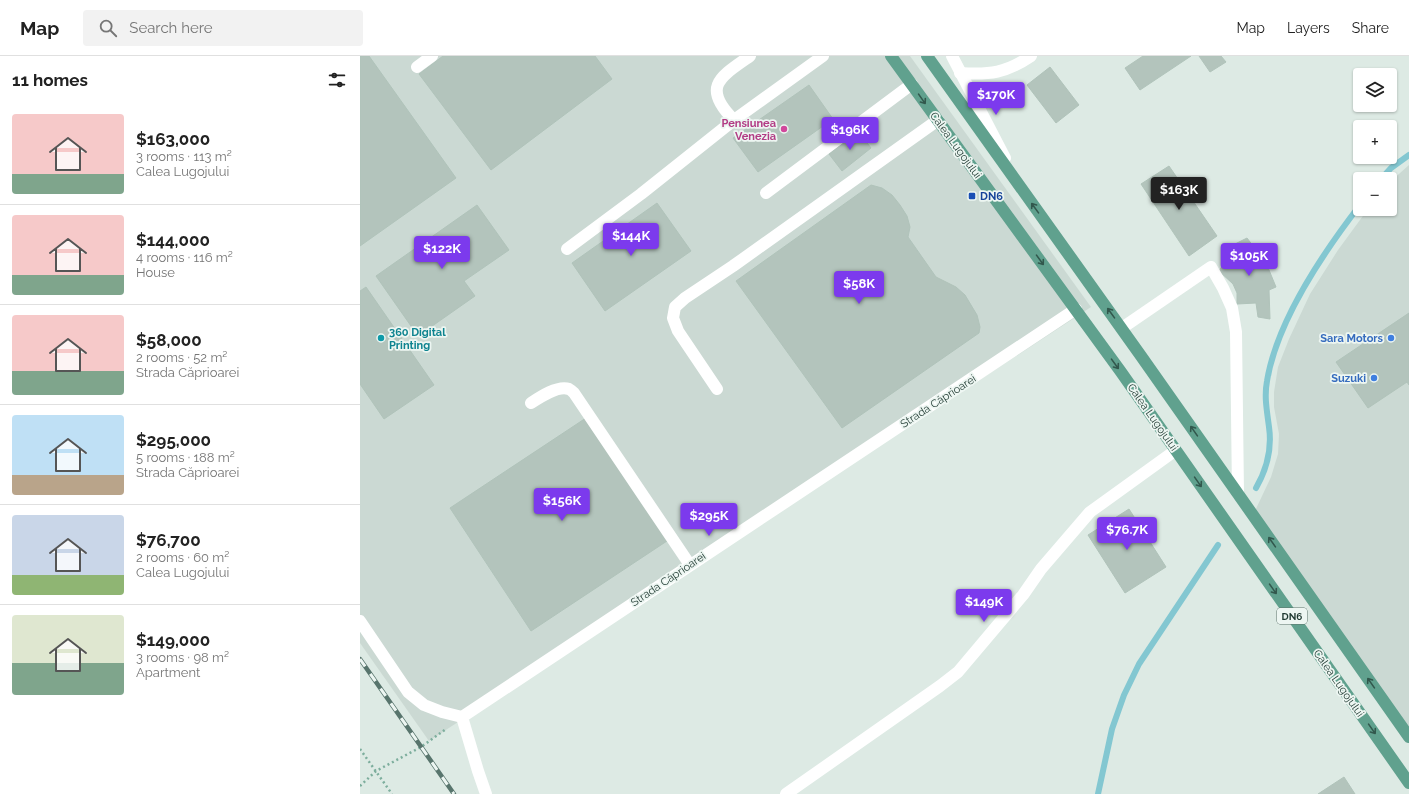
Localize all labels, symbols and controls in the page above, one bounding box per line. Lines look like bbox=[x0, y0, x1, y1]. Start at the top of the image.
search box bbox=[83, 10, 363, 46]
text: Map bbox=[20, 17, 59, 39]
icon: search bbox=[97, 17, 119, 39]
text: Search here bbox=[129, 19, 213, 37]
text: Map bbox=[1237, 20, 1265, 36]
text: Layers bbox=[1287, 20, 1330, 36]
text: Share bbox=[1352, 20, 1389, 36]
map controls bbox=[1353, 68, 1397, 216]
button: layers bbox=[1353, 68, 1397, 112]
icon: filters bbox=[326, 69, 348, 91]
text: 11 homes bbox=[12, 70, 88, 90]
pin: $170K bbox=[968, 82, 1024, 116]
text: $170K bbox=[977, 87, 1015, 102]
one-way arrow bbox=[918, 93, 927, 104]
street label: Calea Lugojului bbox=[927, 110, 984, 181]
place label: Pensiunea Venezia bbox=[721, 117, 776, 143]
pin: $196K bbox=[822, 117, 878, 151]
button: + bbox=[1353, 120, 1397, 164]
text: $196K bbox=[831, 122, 869, 137]
marker: Pensiunea Venezia bbox=[779, 124, 789, 134]
text: $163,000 bbox=[136, 129, 210, 149]
icon: home bbox=[44, 130, 92, 178]
text: 3 rooms · 113 m² bbox=[136, 149, 232, 164]
text: Calea Lugojului bbox=[136, 164, 229, 179]
button: − bbox=[1353, 172, 1397, 216]
pin: $163K bbox=[1151, 177, 1207, 211]
text: $163K bbox=[1160, 182, 1198, 197]
place label: DN6 bbox=[980, 190, 1003, 203]
marker: DN6 bbox=[967, 191, 977, 201]
one-way arrow bbox=[1031, 202, 1039, 213]
pin: $144K bbox=[603, 223, 659, 257]
text: $144K bbox=[612, 228, 650, 243]
text: $144,000 bbox=[136, 230, 210, 250]
icon: home bbox=[44, 231, 92, 279]
pin: $122K bbox=[414, 236, 470, 270]
text: $122K bbox=[423, 241, 461, 256]
pin: $105K bbox=[1221, 243, 1277, 277]
text: $105K bbox=[1230, 248, 1268, 263]
text: 4 rooms · 116 m² bbox=[136, 250, 233, 265]
one-way arrow bbox=[1036, 255, 1044, 266]
text: House bbox=[136, 265, 175, 280]
pin: $58K bbox=[835, 271, 883, 305]
text: $58K bbox=[843, 276, 875, 291]
one-way arrow bbox=[1107, 308, 1115, 319]
place label: 360 Digital Printing bbox=[389, 326, 446, 352]
text: $58,000 bbox=[136, 330, 202, 350]
icon: home bbox=[44, 331, 92, 379]
place label: Sara Motors bbox=[1320, 332, 1384, 345]
marker: 360 Digital Printing bbox=[376, 333, 386, 343]
marker: Sara Motors bbox=[1386, 333, 1396, 343]
text: 2 rooms · 52 m² bbox=[136, 350, 227, 365]
one-way arrow bbox=[1111, 358, 1119, 369]
text: Strada Căprioarei bbox=[136, 365, 239, 380]
street label: Strada Căprioarei bbox=[898, 372, 978, 431]
place label: Suzuki bbox=[1331, 372, 1366, 385]
marker: Suzuki bbox=[1369, 373, 1379, 383]
street label: Calea Lugojului bbox=[1125, 381, 1181, 453]
one-way arrow bbox=[1190, 426, 1198, 437]
text: $295,000 bbox=[136, 430, 211, 450]
icon: home bbox=[44, 431, 92, 479]
text: 5 rooms · 188 m² bbox=[136, 450, 235, 465]
text: Strada Căprioarei bbox=[136, 465, 239, 480]
one-way arrow bbox=[1194, 476, 1202, 487]
pin: $156K bbox=[534, 488, 590, 522]
text: $156K bbox=[543, 493, 581, 508]
pin: $295K bbox=[681, 503, 737, 537]
text: $295K bbox=[689, 508, 729, 523]
pin: $76.7K bbox=[1094, 517, 1160, 551]
text: $76.7K bbox=[1106, 522, 1148, 537]
text: $76,700 bbox=[136, 530, 201, 550]
icon: home bbox=[44, 531, 92, 579]
one-way arrow bbox=[1268, 536, 1276, 547]
text: 2 rooms · 60 m² bbox=[136, 550, 229, 565]
street label: Strada Căprioarei bbox=[628, 550, 708, 609]
text: Calea Lugojului bbox=[136, 565, 229, 580]
one-way arrow bbox=[1269, 583, 1277, 594]
pin: $149K bbox=[956, 589, 1012, 623]
text: $149K bbox=[965, 594, 1003, 609]
road number: DN6 bbox=[1277, 608, 1307, 624]
text: $149,000 bbox=[136, 630, 210, 650]
icon: home bbox=[44, 631, 92, 679]
street label: Calea Lugojului bbox=[1311, 647, 1367, 719]
text: 3 rooms · 98 m² bbox=[136, 650, 229, 665]
text: Apartment bbox=[136, 665, 200, 680]
one-way arrow bbox=[1367, 677, 1375, 688]
one-way arrow bbox=[1368, 724, 1376, 735]

